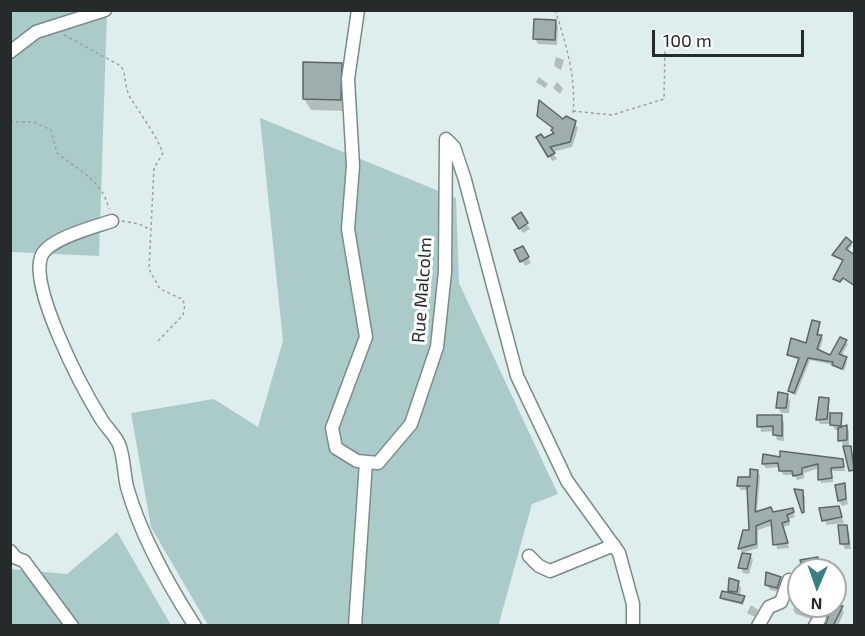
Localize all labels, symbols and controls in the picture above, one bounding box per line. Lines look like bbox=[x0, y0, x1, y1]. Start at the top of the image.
scale bar bbox=[655, 18, 806, 56]
text: 100 m bbox=[663, 29, 712, 51]
street label: Rue Malcolm bbox=[408, 236, 436, 344]
north arrow bbox=[787, 558, 847, 618]
text: N bbox=[810, 595, 823, 614]

